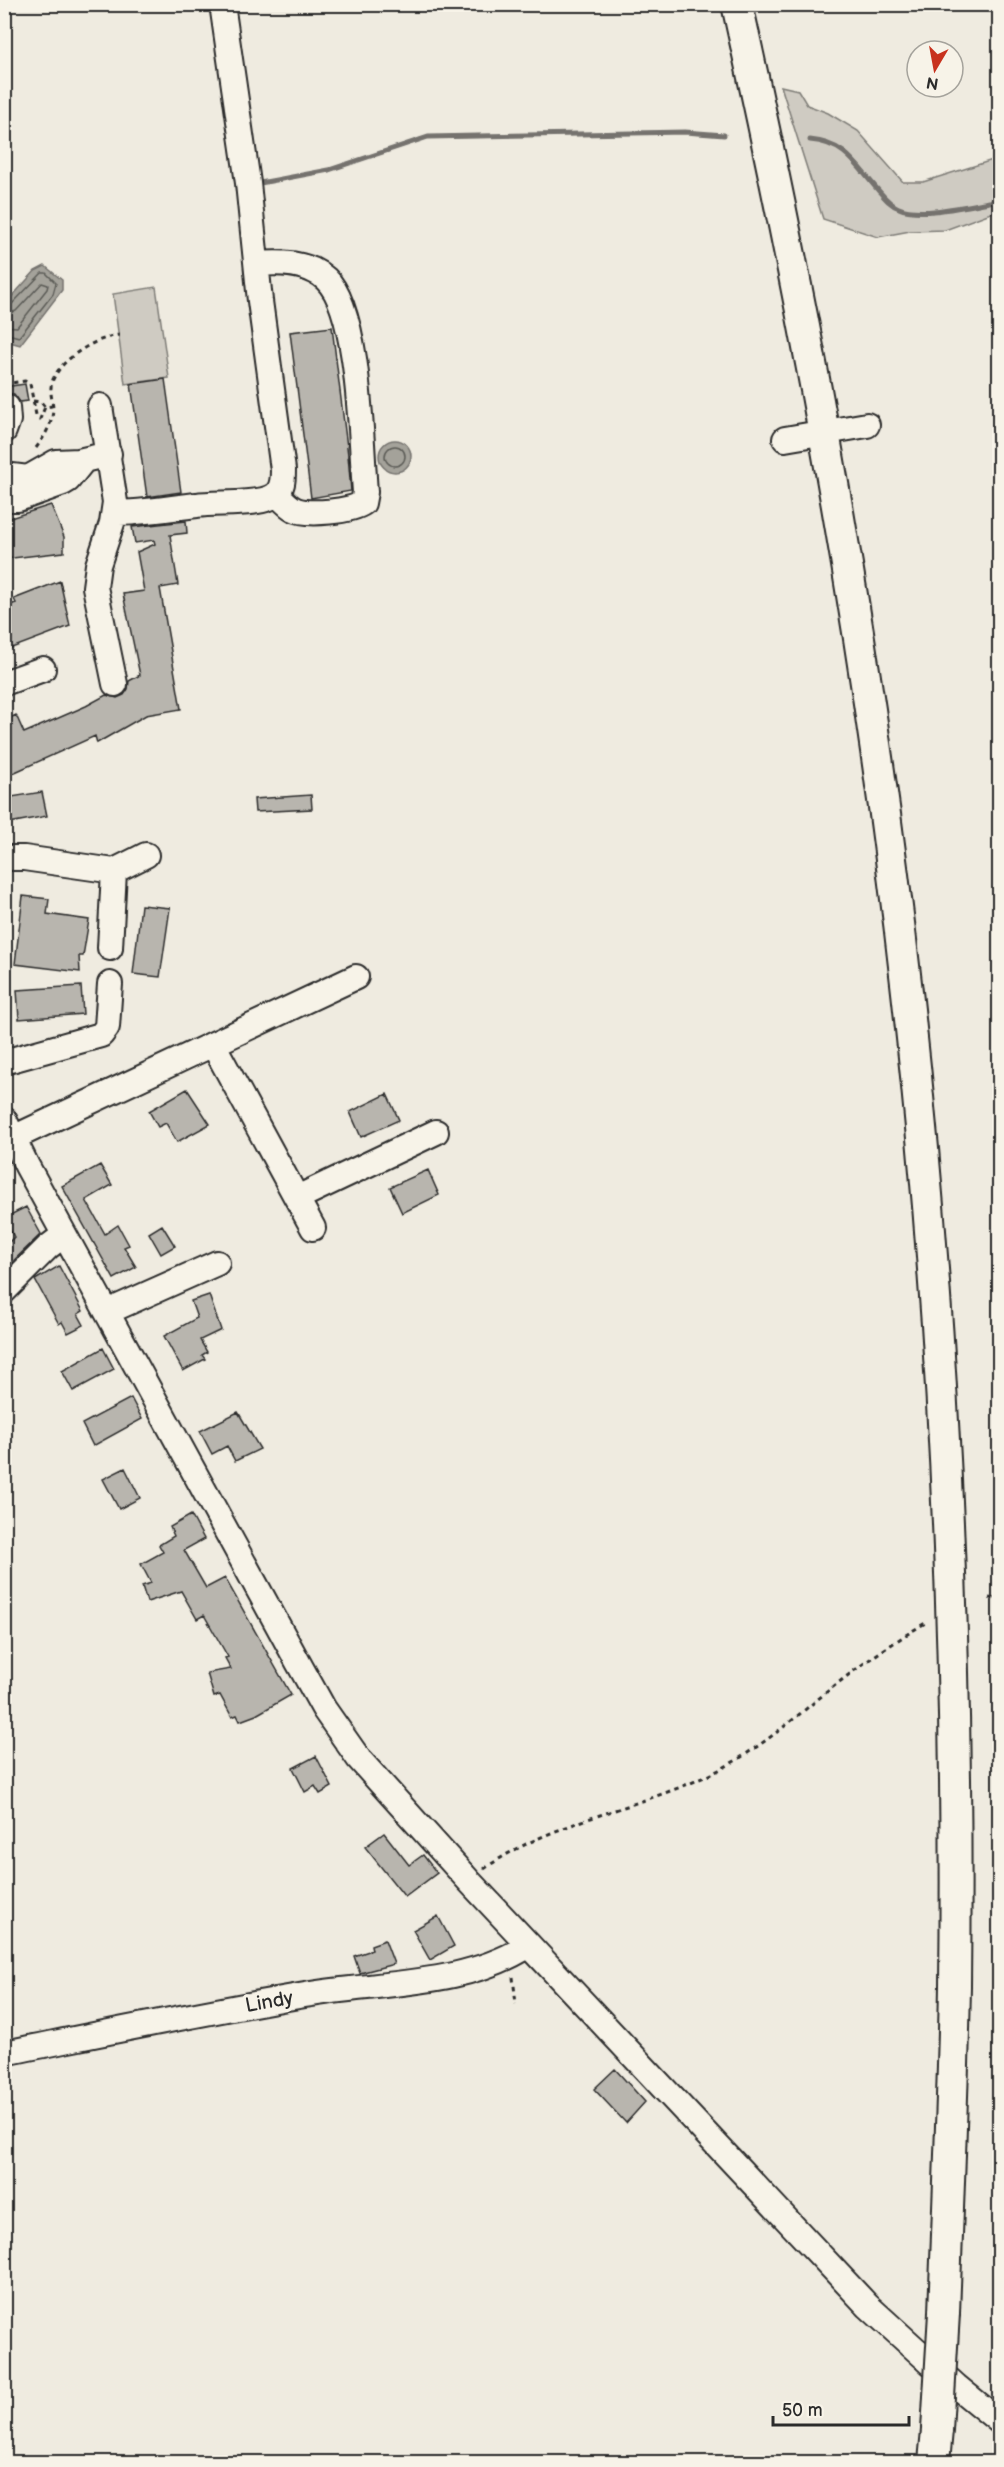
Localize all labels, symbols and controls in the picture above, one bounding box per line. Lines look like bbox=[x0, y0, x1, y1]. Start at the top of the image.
north arrow bbox=[905, 39, 965, 99]
text: N bbox=[925, 72, 940, 93]
street label: Lindy bbox=[243, 1986, 295, 2018]
scale bar bbox=[773, 2389, 910, 2427]
text: 50 m bbox=[782, 2400, 823, 2421]

